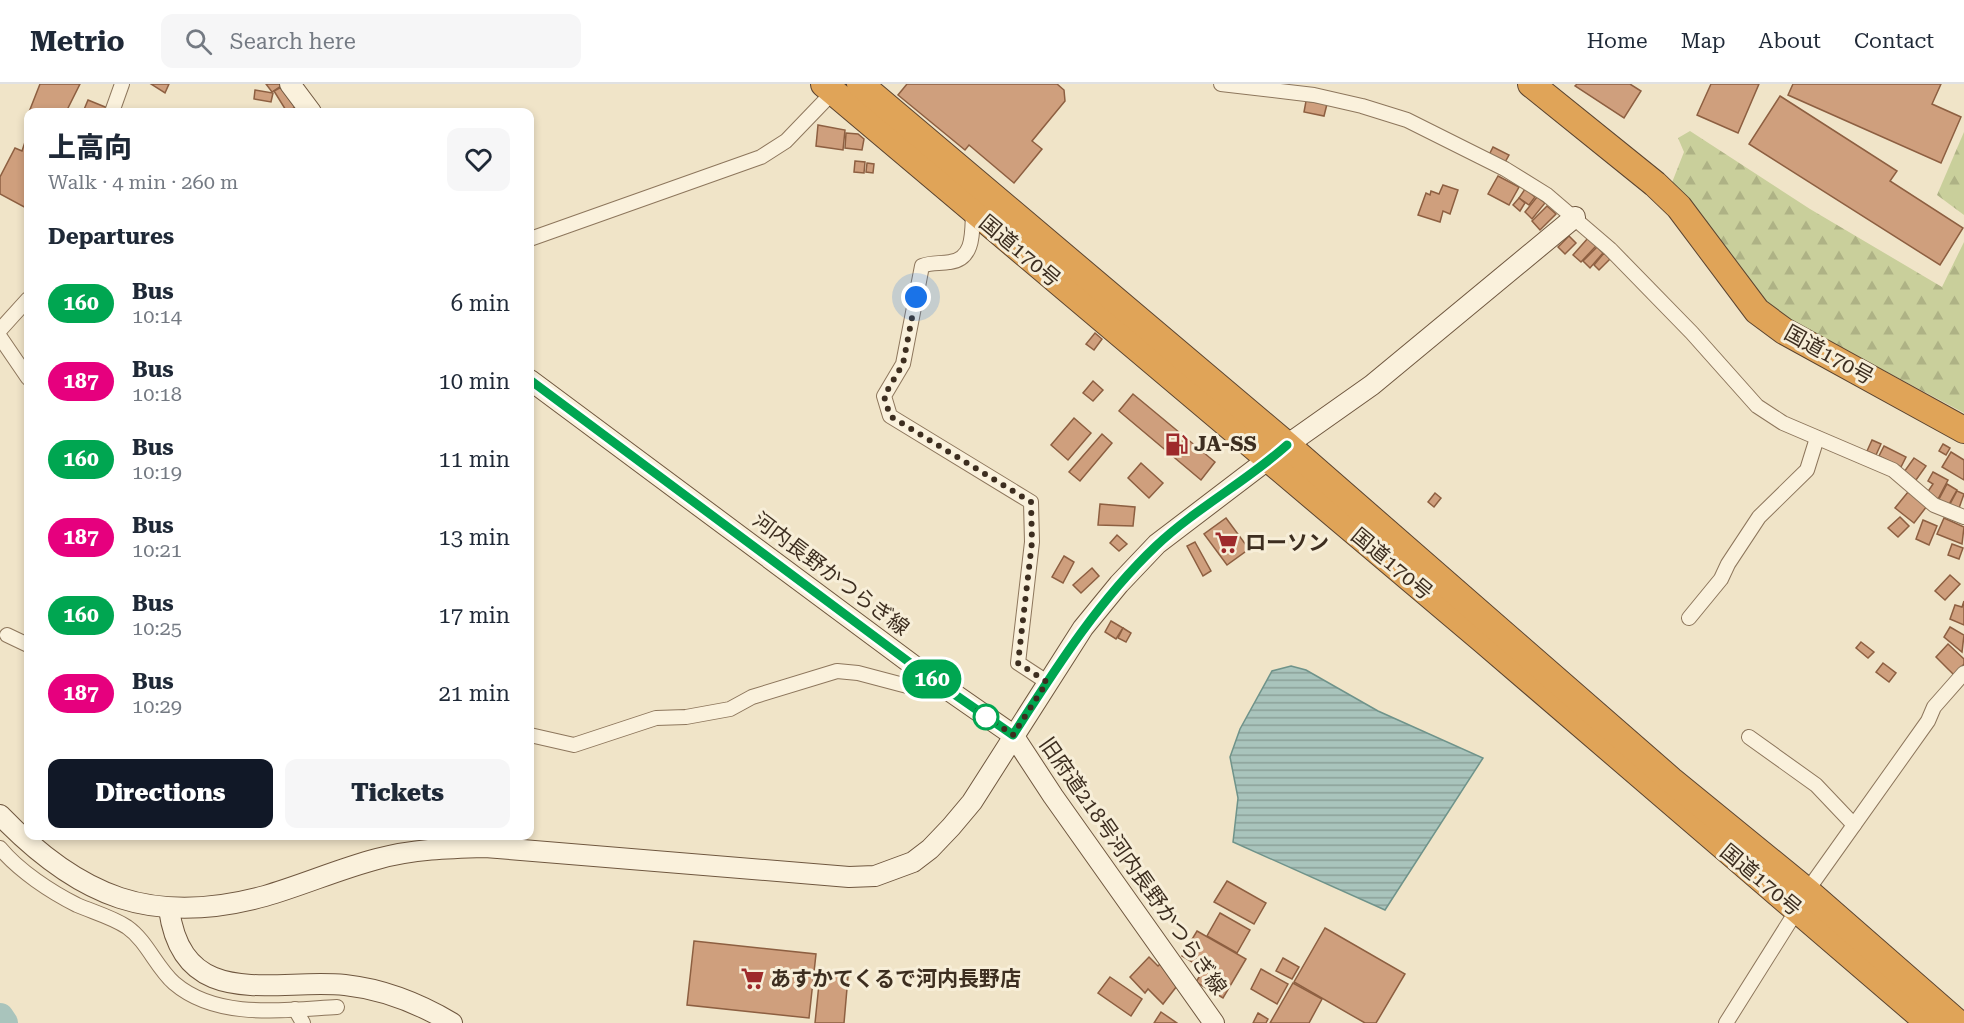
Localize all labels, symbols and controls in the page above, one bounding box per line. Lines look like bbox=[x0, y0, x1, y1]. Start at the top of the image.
search box bbox=[161, 14, 581, 68]
text: Metrio bbox=[30, 25, 125, 58]
icon: search bbox=[182, 25, 215, 58]
text: Search here bbox=[230, 29, 356, 54]
text: Home bbox=[1587, 29, 1648, 53]
text: Map bbox=[1681, 29, 1726, 53]
text: About bbox=[1759, 29, 1821, 53]
text: Contact bbox=[1854, 29, 1934, 53]
button: heart bbox=[447, 128, 510, 191]
text: 上高向 bbox=[48, 131, 132, 164]
text: Walk · 4 min · 260 m bbox=[48, 170, 238, 194]
street label: 国道170号 bbox=[975, 210, 1065, 292]
text: Departures bbox=[48, 224, 174, 249]
text: Bus bbox=[132, 279, 174, 304]
your location bbox=[901, 282, 931, 312]
text: 160 bbox=[63, 291, 99, 315]
text: 6 min bbox=[451, 291, 510, 316]
text: 10:14 bbox=[132, 304, 182, 328]
street label: 国道170号 bbox=[1780, 321, 1878, 389]
text: Bus bbox=[132, 357, 174, 382]
text: 187 bbox=[63, 369, 99, 393]
text: 10 min bbox=[439, 369, 510, 394]
text: 10:18 bbox=[132, 382, 182, 406]
fuel station icon: JA-SS bbox=[1163, 431, 1189, 457]
place label: JA-SS bbox=[1194, 432, 1257, 456]
text: Bus bbox=[132, 435, 174, 460]
text: 160 bbox=[63, 447, 99, 471]
text: 11 min bbox=[439, 447, 510, 472]
text: 10:19 bbox=[132, 460, 182, 484]
street label: 河内長野かつらぎ線 bbox=[748, 508, 914, 640]
text: Bus bbox=[132, 513, 174, 538]
street label: 国道170号 bbox=[1347, 523, 1437, 605]
text: 187 bbox=[63, 525, 99, 549]
text: 13 min bbox=[439, 525, 510, 550]
supermarket icon: ローソン bbox=[1214, 530, 1240, 556]
place label: ローソン bbox=[1245, 531, 1329, 555]
text: 10:21 bbox=[132, 538, 182, 562]
text: Bus bbox=[132, 591, 174, 616]
text: 160 bbox=[63, 603, 99, 627]
text: 17 min bbox=[439, 603, 510, 628]
text: 10:25 bbox=[132, 616, 182, 640]
line badge: 160 bbox=[898, 660, 966, 698]
text: 160 bbox=[914, 667, 950, 691]
text: Bus bbox=[132, 669, 174, 694]
text: 187 bbox=[63, 681, 99, 705]
text: 21 min bbox=[439, 681, 510, 706]
text: 10:29 bbox=[132, 694, 182, 718]
unlabelled marker bbox=[973, 704, 999, 730]
street label: 旧府道218号河内長野かつらぎ線 bbox=[1035, 733, 1231, 999]
button: Directions bbox=[48, 759, 273, 828]
button: Tickets bbox=[285, 759, 510, 828]
street label: 国道170号 bbox=[1716, 839, 1806, 921]
supermarket icon: あすかてくるで河内長野店 bbox=[739, 966, 765, 992]
place label: あすかてくるで河内長野店 bbox=[770, 967, 1021, 991]

